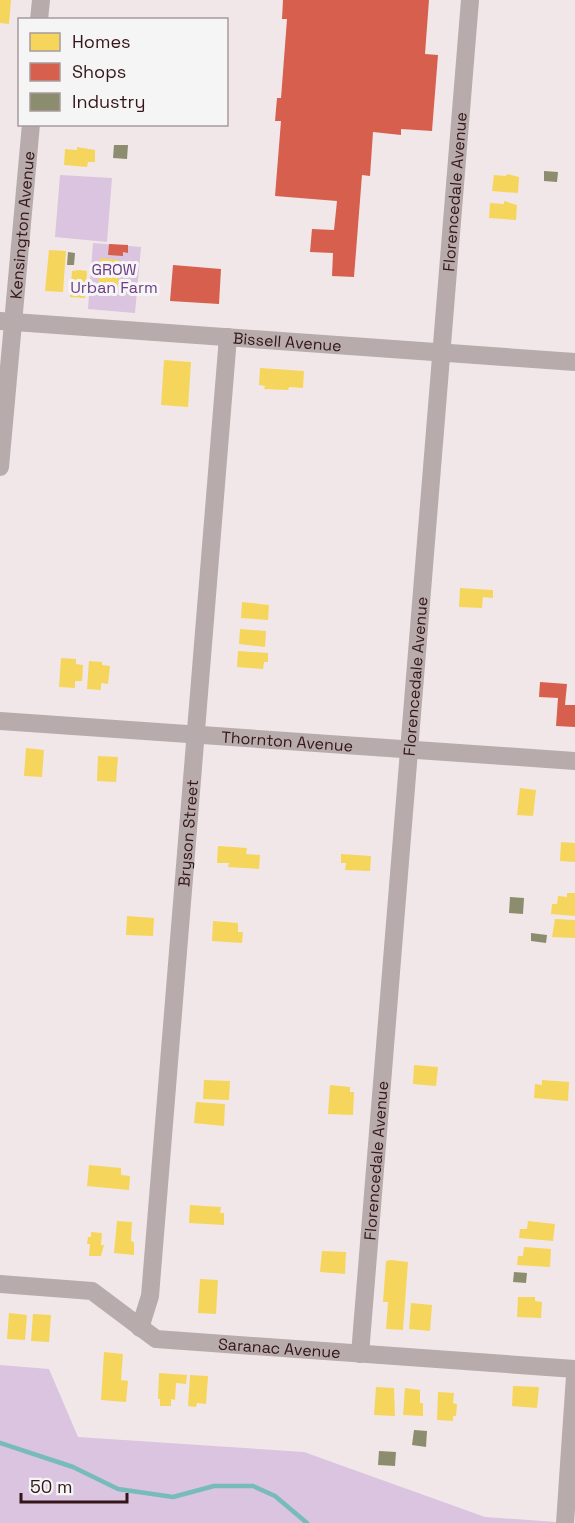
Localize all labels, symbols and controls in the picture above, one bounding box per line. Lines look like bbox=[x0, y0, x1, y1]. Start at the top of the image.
legend bbox=[18, 18, 228, 126]
text: Homes bbox=[72, 30, 131, 53]
text: Shops bbox=[72, 60, 126, 83]
text: Industry bbox=[72, 90, 145, 113]
street label: Florencedale Avenue bbox=[437, 111, 471, 272]
street label: Kensington Avenue bbox=[5, 150, 39, 300]
park label: GROW Urban Farm bbox=[70, 259, 158, 298]
street label: Bissell Avenue bbox=[232, 327, 342, 356]
street label: Florencedale Avenue bbox=[398, 596, 432, 757]
street label: Thornton Avenue bbox=[221, 726, 354, 756]
street label: Bryson Street bbox=[173, 779, 202, 888]
street label: Florencedale Avenue bbox=[359, 1080, 393, 1241]
street label: Saranac Avenue bbox=[217, 1333, 341, 1363]
scale bar bbox=[21, 1466, 128, 1504]
text: 50 m bbox=[30, 1475, 72, 1498]

